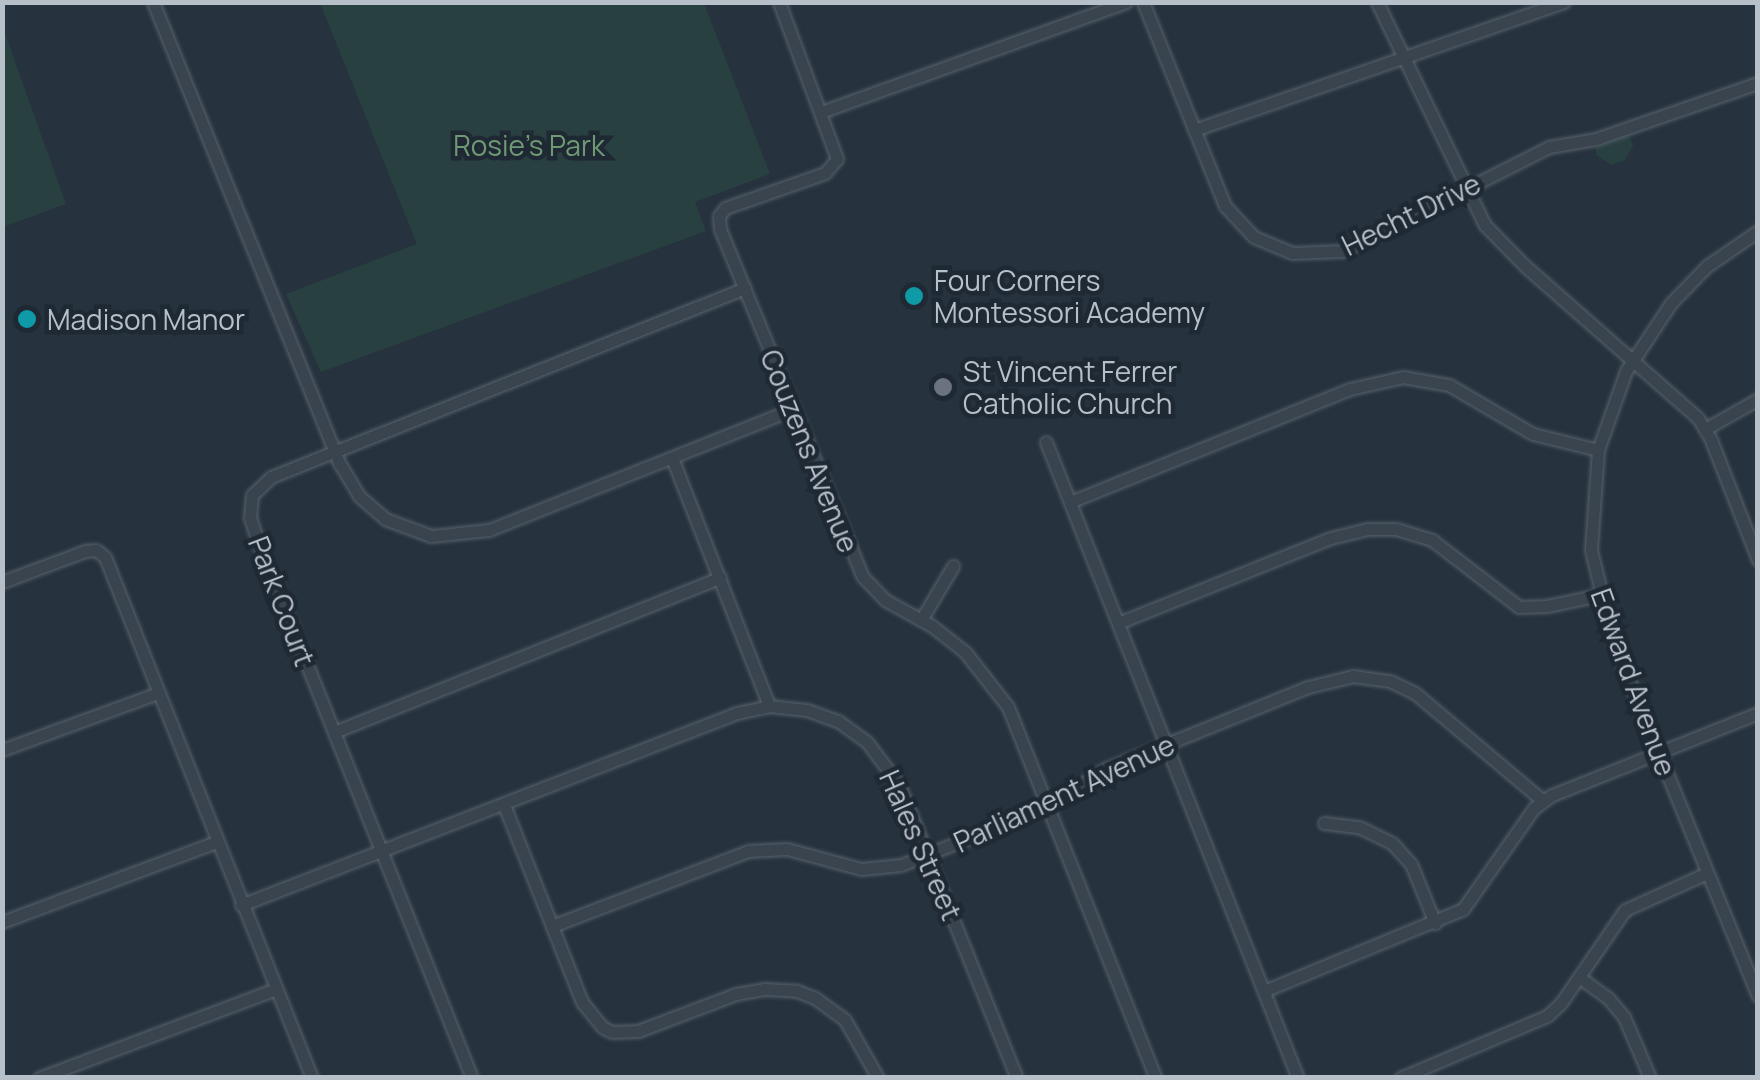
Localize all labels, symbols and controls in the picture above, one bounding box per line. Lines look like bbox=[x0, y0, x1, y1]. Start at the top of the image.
park label: Rosie's Park bbox=[453, 128, 605, 162]
street label: Hecht Drive bbox=[1336, 166, 1486, 262]
place label: Four Corners Montessori Academy bbox=[934, 263, 1205, 329]
marker: Four Corners Montessori Academy bbox=[903, 285, 925, 307]
place label: Madison Manor bbox=[47, 302, 245, 336]
marker: Madison Manor bbox=[16, 308, 38, 330]
street label: Couzens Avenue bbox=[754, 345, 866, 557]
place label: St Vincent Ferrer Catholic Church bbox=[963, 354, 1177, 420]
marker: St Vincent Ferrer Catholic Church bbox=[932, 376, 954, 398]
street label: Park Court bbox=[242, 532, 322, 670]
street label: Edward Avenue bbox=[1585, 584, 1683, 780]
street label: Parliament Avenue bbox=[948, 727, 1180, 859]
street label: Hales Street bbox=[873, 765, 969, 925]

